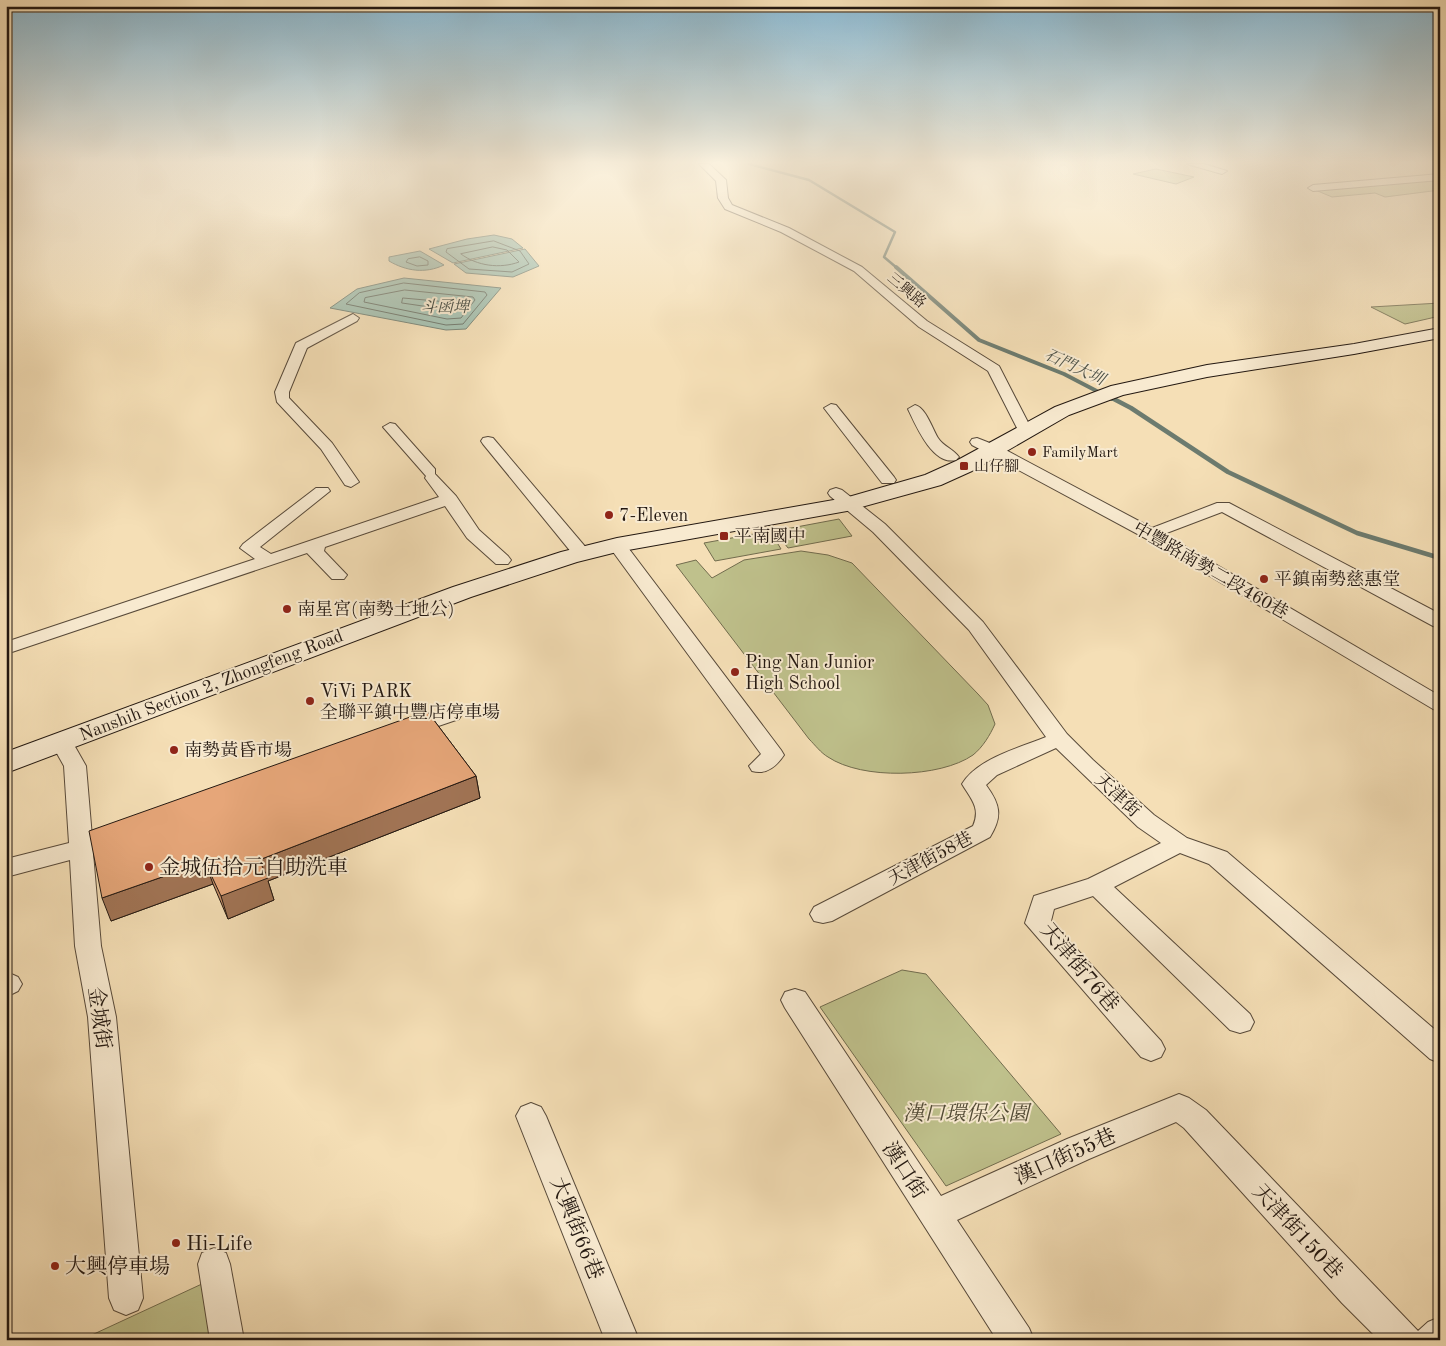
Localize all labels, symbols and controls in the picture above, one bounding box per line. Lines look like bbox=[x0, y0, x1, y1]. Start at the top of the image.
street label: 三興路 bbox=[884, 269, 929, 311]
water label: 斗函埤 bbox=[421, 298, 471, 316]
water label: 石門大圳 bbox=[1042, 345, 1110, 390]
marker: FamilyMart bbox=[1026, 446, 1038, 458]
place label: FamilyMart bbox=[1042, 446, 1118, 461]
place label: 山仔腳 bbox=[974, 458, 1019, 475]
marker: 山仔腳 bbox=[958, 460, 970, 472]
place label: 7-Eleven bbox=[619, 507, 689, 525]
marker: 7-Eleven bbox=[603, 509, 615, 521]
street label: 中豐路南勢二段460巷 bbox=[1130, 518, 1292, 622]
place label: 平南國中 bbox=[734, 526, 806, 546]
marker: 平南國中 bbox=[718, 530, 730, 542]
place label: 平鎮南勢慈惠堂 bbox=[1274, 569, 1400, 589]
marker: 平鎮南勢慈惠堂 bbox=[1258, 573, 1270, 585]
place label: 南星宮(南勢土地公) bbox=[297, 599, 454, 619]
marker: 南星宮(南勢土地公) bbox=[281, 603, 293, 615]
street label: Nanshih Section 2, Zhongfeng Road bbox=[77, 627, 346, 745]
place label: Ping Nan Junior High School bbox=[745, 654, 875, 693]
marker: Ping Nan Junior High School bbox=[729, 666, 741, 678]
place label: ViVi PARK 全聯平鎮中豐店停車場 bbox=[320, 683, 500, 722]
marker: ViVi PARK 全聯平鎮中豐店停車場 bbox=[304, 695, 316, 707]
place label: 南勢黃昏市場 bbox=[184, 740, 292, 760]
marker: 南勢黃昏市場 bbox=[168, 744, 180, 756]
street label: 天津街 bbox=[1091, 770, 1144, 821]
street label: 天津街58巷 bbox=[884, 827, 976, 889]
place label: 金城伍拾元自助洗車 bbox=[159, 856, 348, 879]
marker: 金城伍拾元自助洗車 bbox=[143, 861, 155, 873]
street label: 天津街76巷 bbox=[1036, 918, 1123, 1016]
street label: 金城街 bbox=[84, 985, 115, 1051]
park label: 漢口環保公園 bbox=[903, 1102, 1032, 1125]
street label: 漢口街55巷 bbox=[1011, 1124, 1119, 1189]
street label: 漢口街 bbox=[878, 1138, 931, 1203]
street label: 大興街66巷 bbox=[546, 1174, 607, 1283]
street label: 天津街150巷 bbox=[1248, 1179, 1347, 1283]
place label: Hi-Life bbox=[186, 1234, 252, 1255]
marker: Hi-Life bbox=[170, 1237, 182, 1249]
place label: 大興停車場 bbox=[65, 1255, 170, 1278]
marker: 大興停車場 bbox=[49, 1260, 61, 1272]

